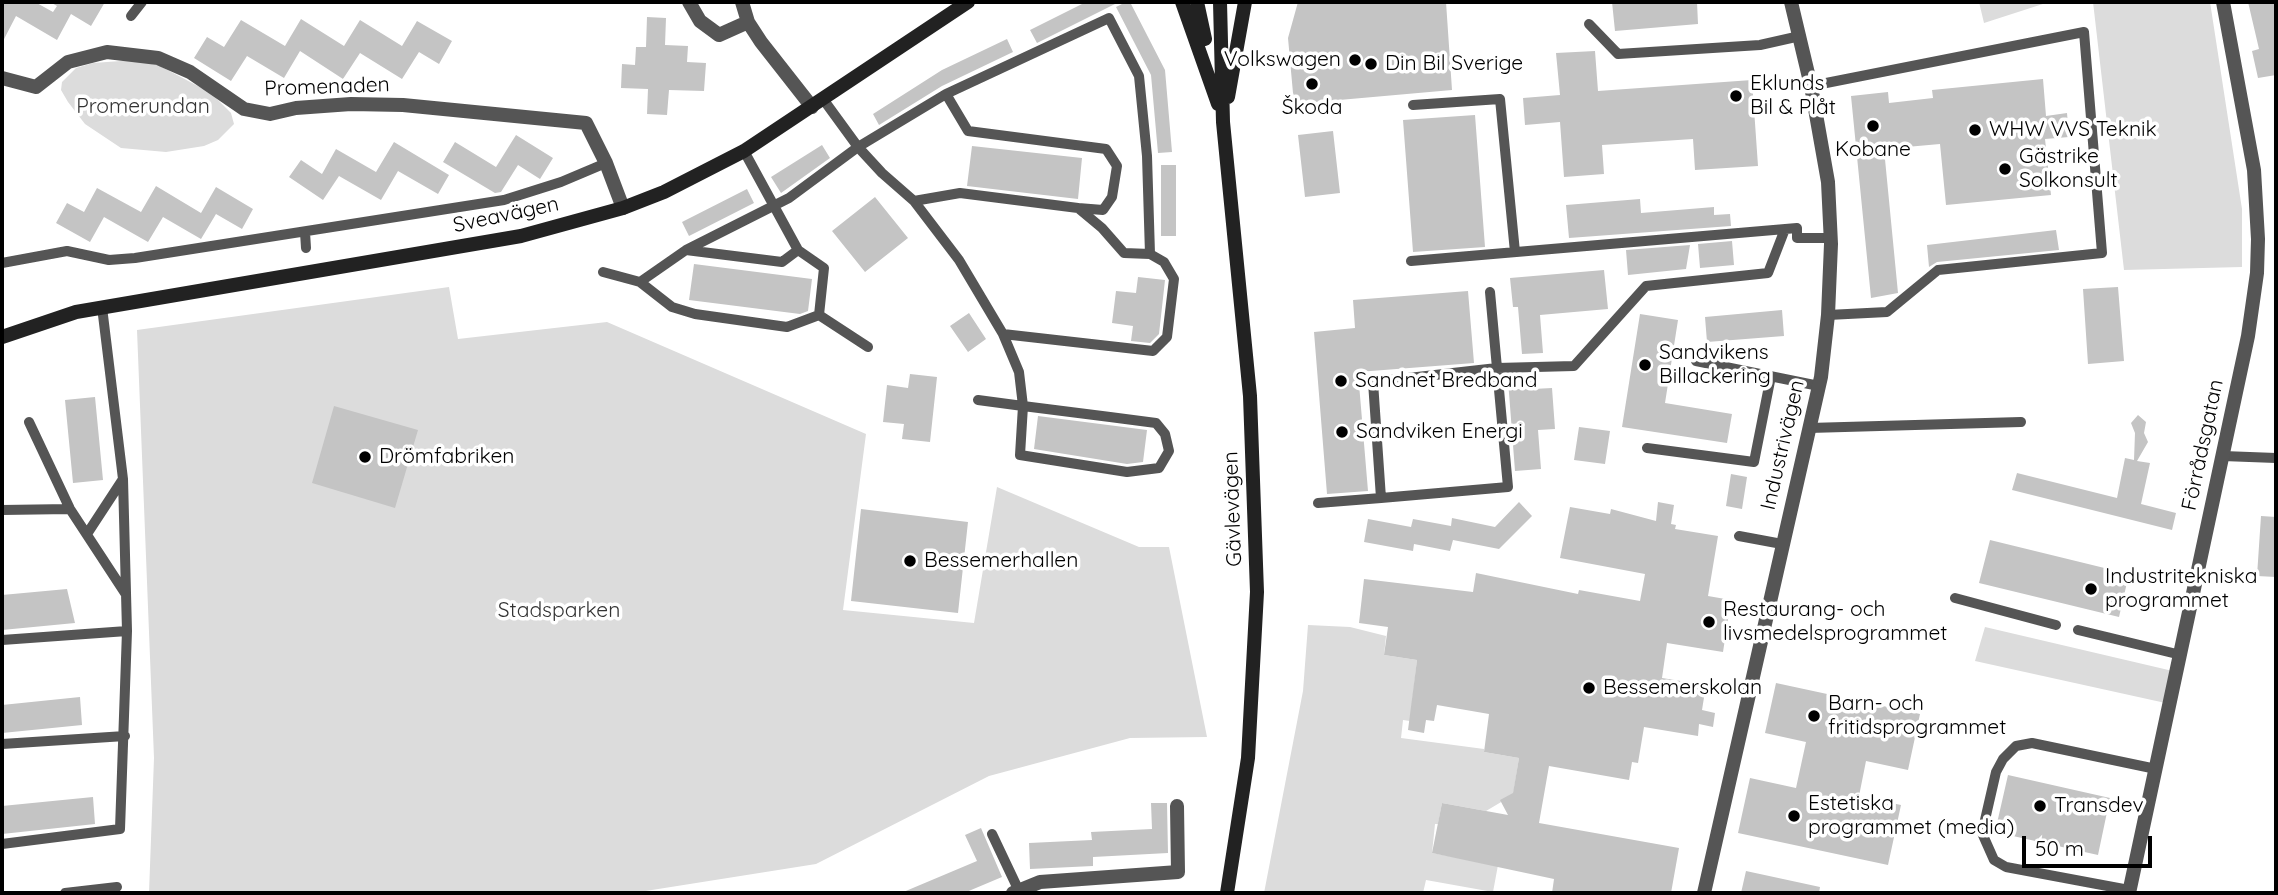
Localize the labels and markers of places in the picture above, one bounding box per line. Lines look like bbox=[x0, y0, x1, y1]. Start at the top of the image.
place label: Volkswagen bbox=[1224, 47, 1341, 73]
place label: Din Bil Sverige bbox=[1385, 51, 1523, 77]
marker: Volkswagen bbox=[1347, 52, 1363, 68]
marker: Din Bil Sverige bbox=[1363, 56, 1379, 72]
place label: Eklunds Bil & Plåt bbox=[1750, 71, 1836, 121]
marker: Škoda bbox=[1304, 76, 1320, 92]
marker: Eklunds Bil & Plåt bbox=[1728, 88, 1744, 104]
place label: Škoda bbox=[1282, 95, 1342, 121]
place label: WHW VVS Teknik bbox=[1989, 117, 2157, 143]
marker: Kobane bbox=[1865, 118, 1881, 134]
marker: WHW VVS Teknik bbox=[1967, 122, 1983, 138]
place label: Kobane bbox=[1835, 137, 1911, 163]
place label: Gästrike Solkonsult bbox=[2019, 144, 2118, 194]
marker: Gästrike Solkonsult bbox=[1997, 161, 2013, 177]
place label: Sandvikens Billackering bbox=[1659, 340, 1771, 390]
marker: Sandvikens Billackering bbox=[1637, 357, 1653, 373]
place label: Sandnet Bredband bbox=[1355, 368, 1537, 394]
marker: Sandnet Bredband bbox=[1333, 373, 1349, 389]
place label: Sandviken Energi bbox=[1356, 419, 1523, 445]
marker: Sandviken Energi bbox=[1334, 424, 1350, 440]
place label: Drömfabriken bbox=[379, 444, 514, 470]
marker: Drömfabriken bbox=[357, 449, 373, 465]
place label: Bessemerhallen bbox=[924, 548, 1078, 574]
marker: Bessemerhallen bbox=[902, 553, 918, 569]
place label: Industritekniska programmet bbox=[2105, 564, 2257, 614]
marker: Industritekniska programmet bbox=[2083, 581, 2099, 597]
place label: Restaurang- och livsmedelsprogrammet bbox=[1723, 597, 1947, 647]
marker: Restaurang- och livsmedelsprogrammet bbox=[1701, 614, 1717, 630]
place label: Bessemerskolan bbox=[1603, 675, 1762, 701]
marker: Bessemerskolan bbox=[1581, 680, 1597, 696]
place label: Barn- och fritidsprogrammet bbox=[1828, 691, 2006, 741]
marker: Barn- och fritidsprogrammet bbox=[1806, 708, 1822, 724]
place label: Estetiska programmet (media) bbox=[1808, 791, 2014, 841]
place label: Transdev bbox=[2054, 793, 2144, 819]
marker: Transdev bbox=[2032, 798, 2048, 814]
marker: Estetiska programmet (media) bbox=[1786, 808, 1802, 824]

